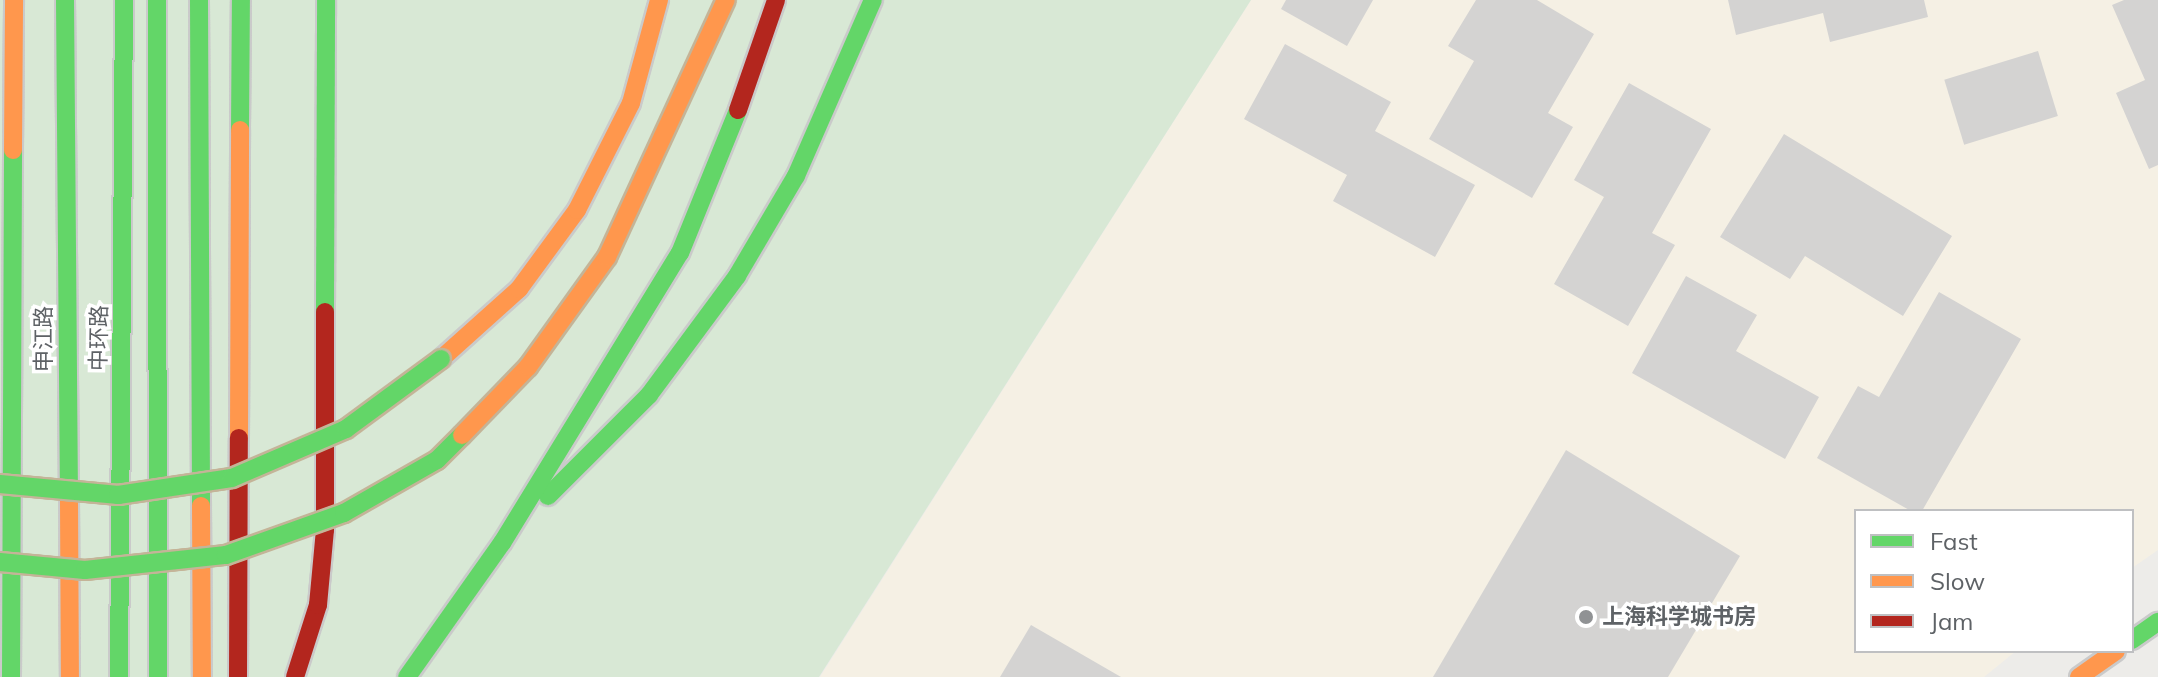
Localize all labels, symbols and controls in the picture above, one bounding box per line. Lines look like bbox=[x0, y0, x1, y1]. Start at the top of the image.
street label: 中环路 bbox=[85, 305, 113, 371]
street label: 申江路 bbox=[31, 306, 57, 372]
legend bbox=[1854, 509, 2134, 653]
text: Fast bbox=[1930, 526, 1978, 556]
text: Slow bbox=[1930, 566, 1985, 596]
place label: 上海科学城书房 bbox=[1602, 604, 1756, 630]
text: Jam bbox=[1930, 606, 1973, 636]
marker: 上海科学城书房 bbox=[1577, 608, 1595, 626]

